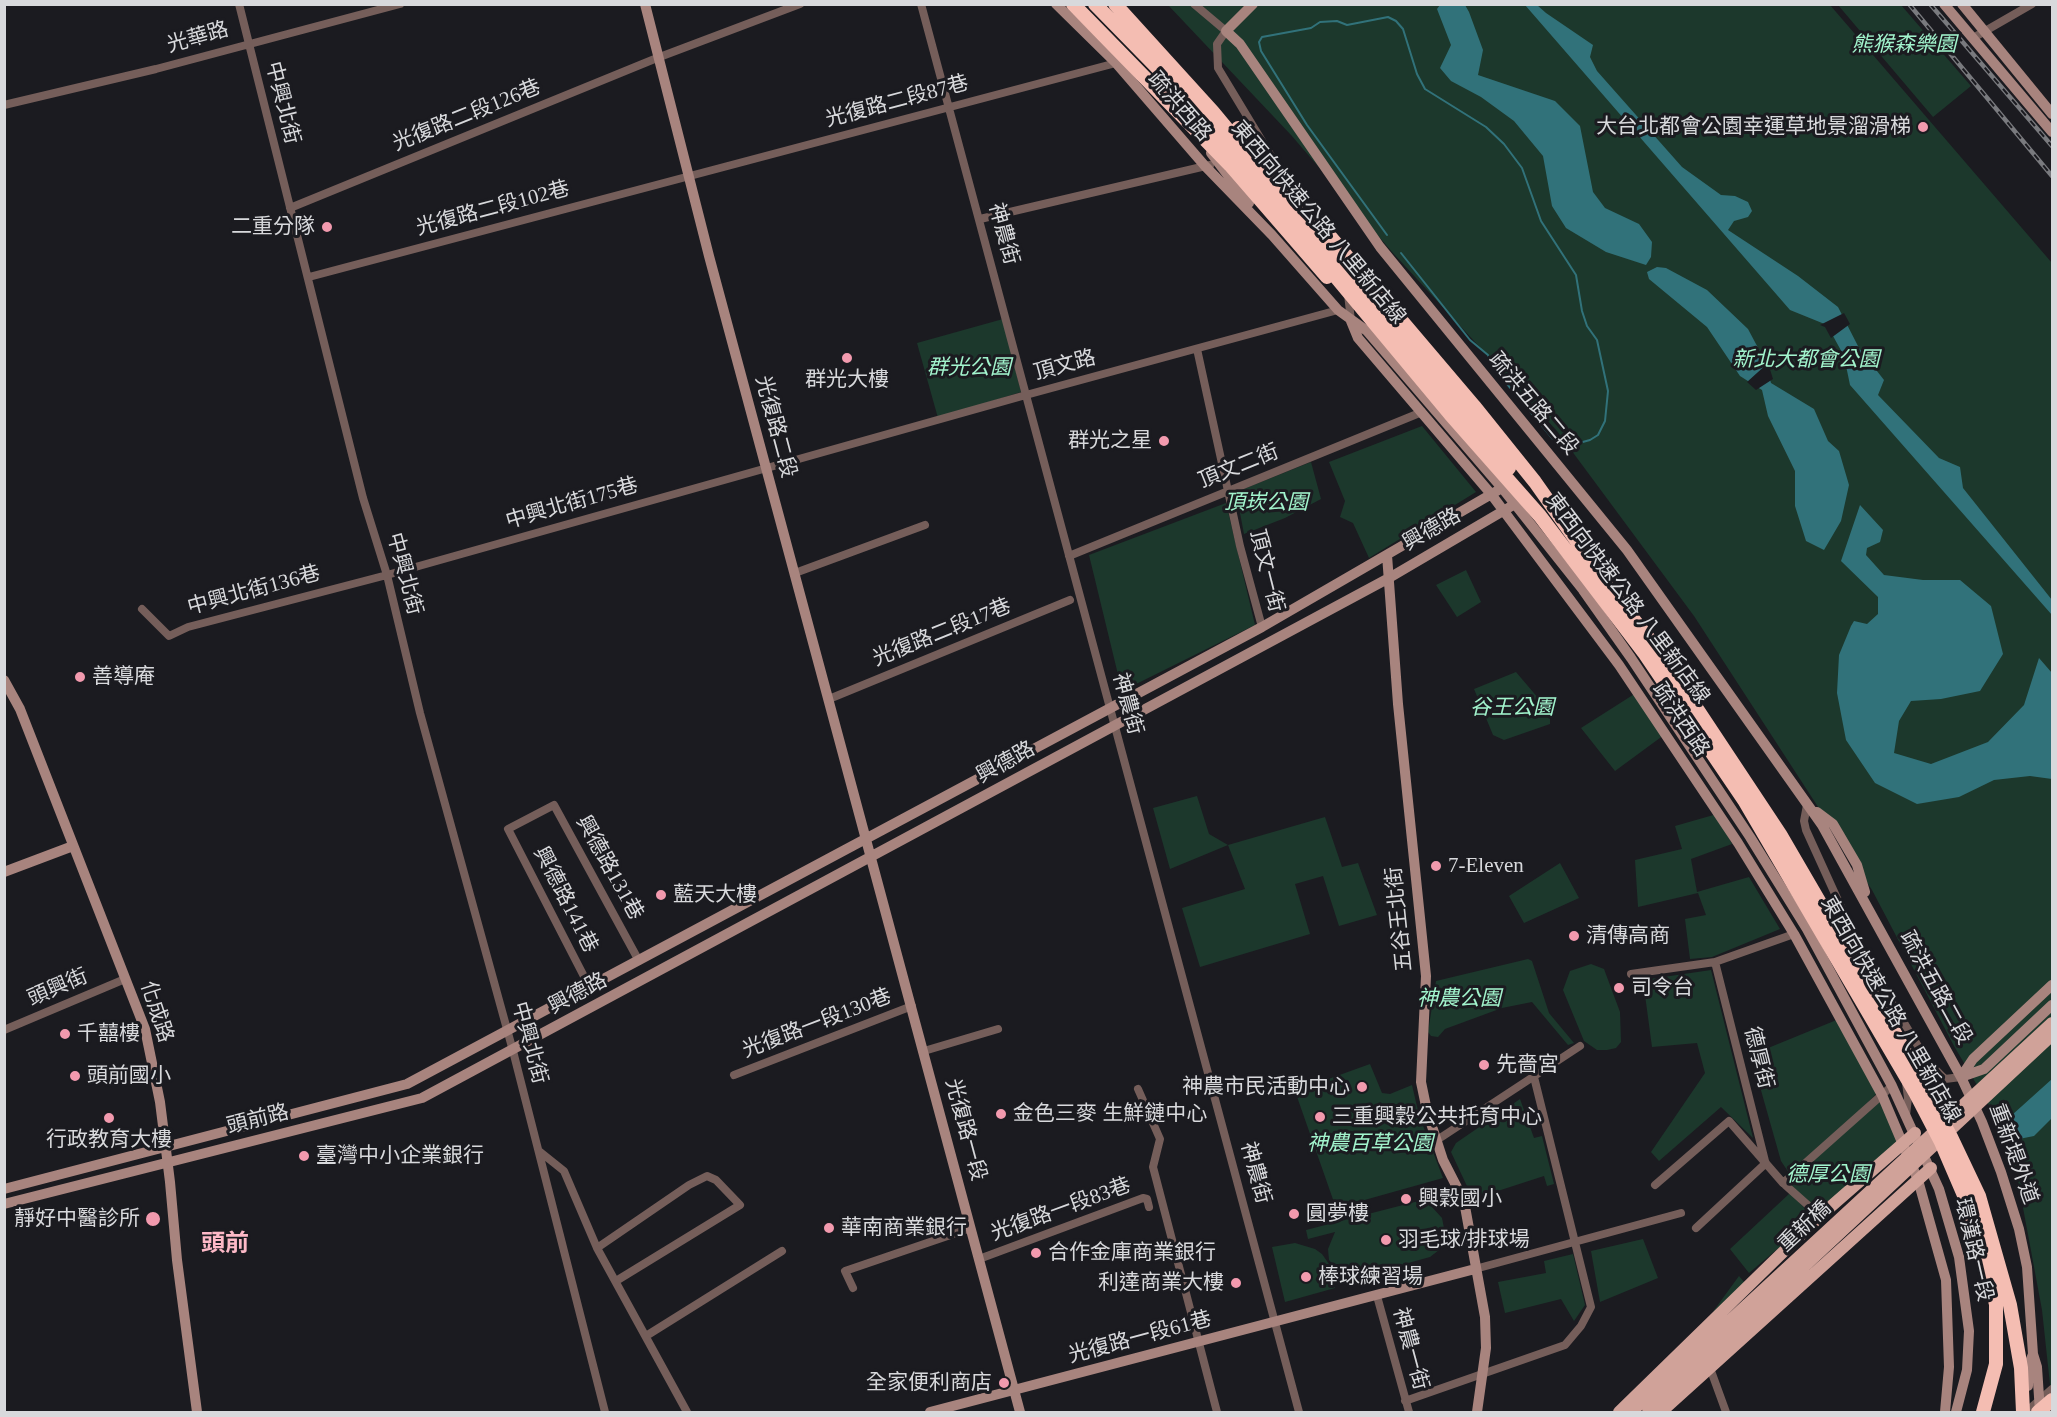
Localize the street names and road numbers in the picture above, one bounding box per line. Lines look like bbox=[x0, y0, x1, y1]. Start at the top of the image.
street label: 光華路 bbox=[164, 17, 232, 59]
street label: 中興北街 bbox=[260, 59, 304, 147]
street label: 疏洪西路 bbox=[1142, 67, 1216, 147]
street label: 光復路二段87巷 bbox=[823, 71, 971, 133]
street label: 光復路二段126巷 bbox=[389, 75, 545, 157]
street label: 東西向快速公路 八里新店線 bbox=[1226, 116, 1410, 330]
street label: 光復路二段102巷 bbox=[414, 176, 572, 242]
street label: 神農街 bbox=[983, 200, 1023, 268]
street label: 頂文路 bbox=[1031, 346, 1099, 386]
street label: 疏洪五路二段 bbox=[1483, 348, 1583, 460]
street label: 光復路二段 bbox=[749, 373, 801, 481]
street label: 頂文二街 bbox=[1195, 440, 1283, 494]
street label: 中興北街175巷 bbox=[503, 473, 641, 535]
street label: 東西向快速公路 八里新店線 bbox=[1540, 489, 1714, 709]
street label: 興德路 bbox=[1398, 503, 1466, 557]
street label: 頂文一街 bbox=[1244, 527, 1288, 615]
street label: 中興北街 bbox=[381, 530, 427, 618]
street label: 中興北街136巷 bbox=[185, 561, 323, 621]
street label: 光復路二段17巷 bbox=[869, 594, 1015, 672]
street label: 神農街 bbox=[1107, 670, 1147, 738]
street label: 疏洪西路 bbox=[1646, 678, 1714, 762]
street label: 興德路 bbox=[972, 737, 1040, 789]
street label: 興德路131巷 bbox=[570, 811, 648, 925]
street label: 興德路141巷 bbox=[528, 843, 602, 957]
street label: 五谷王北街 bbox=[1382, 865, 1418, 973]
street label: 東西向快速公路 八里新店線 bbox=[1815, 892, 1965, 1128]
street label: 疏洪五路二段 bbox=[1893, 927, 1977, 1049]
street label: 頭興街 bbox=[24, 964, 92, 1012]
street label: 興德路 bbox=[544, 968, 612, 1020]
street label: 化成路 bbox=[134, 978, 178, 1046]
street label: 光復路一段130巷 bbox=[739, 984, 895, 1064]
street label: 中興北街 bbox=[506, 999, 552, 1087]
street label: 德厚街 bbox=[1738, 1024, 1778, 1092]
street label: 光復路一段 bbox=[939, 1076, 991, 1184]
street label: 頭前路 bbox=[224, 1100, 292, 1140]
street label: 重新堤外道 bbox=[1983, 1100, 2043, 1208]
street label: 神農街 bbox=[1235, 1139, 1275, 1207]
street label: 光復路一段83巷 bbox=[988, 1173, 1134, 1247]
street label: 重新橋 bbox=[1773, 1196, 1837, 1258]
street label: 環漢路一段 bbox=[1949, 1196, 1997, 1304]
street label: 神農一街 bbox=[1387, 1305, 1433, 1393]
street label: 光復路一段61巷 bbox=[1066, 1307, 1214, 1369]

